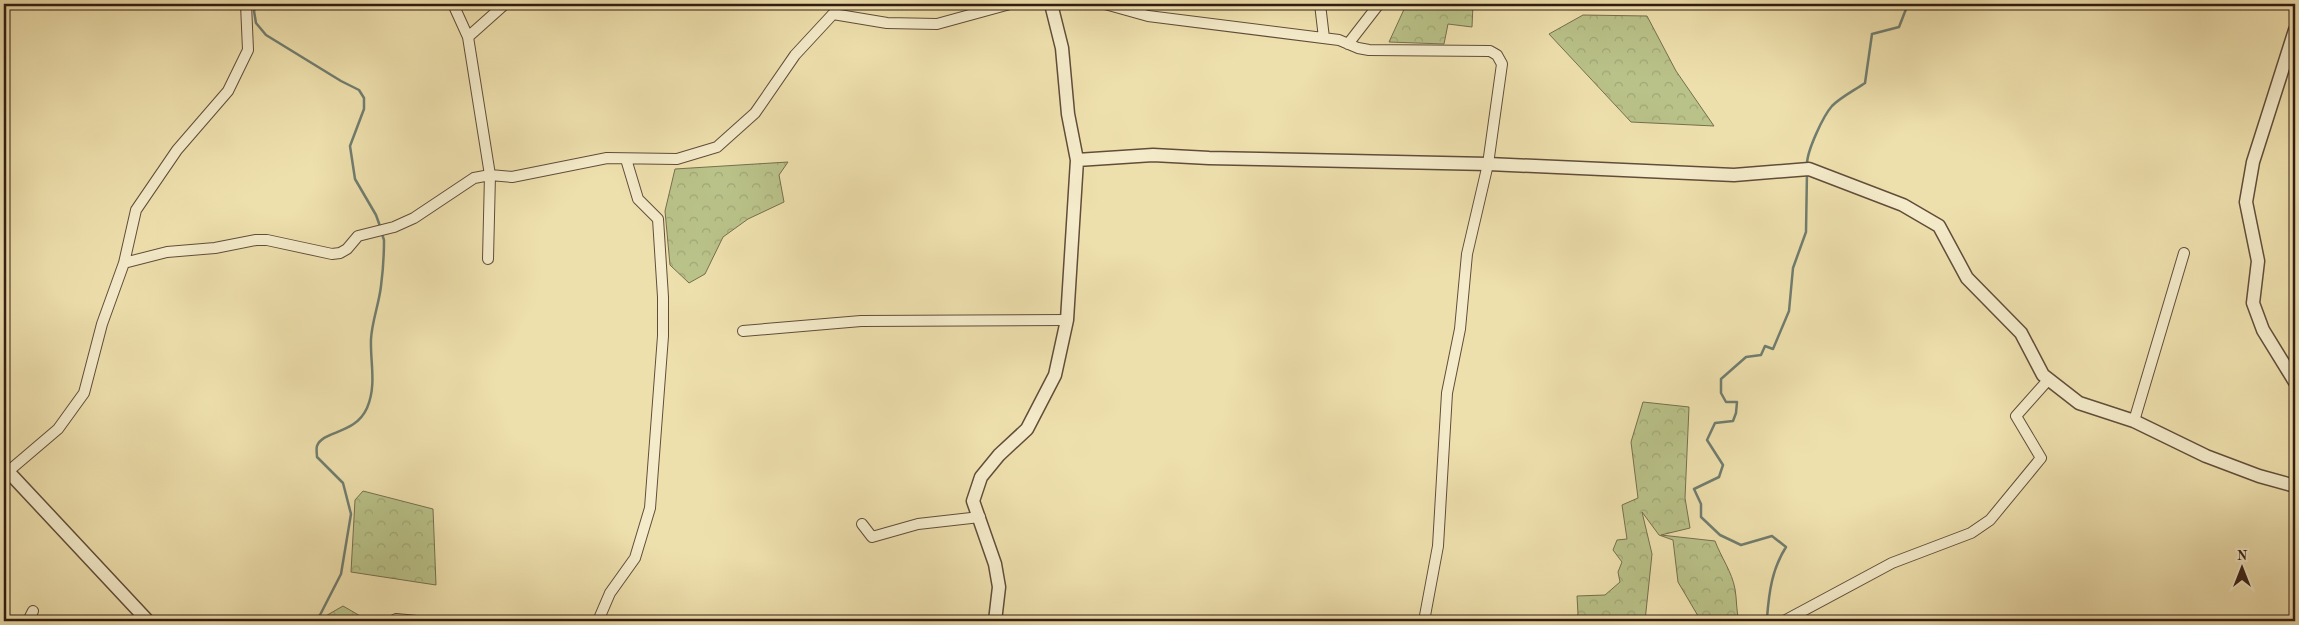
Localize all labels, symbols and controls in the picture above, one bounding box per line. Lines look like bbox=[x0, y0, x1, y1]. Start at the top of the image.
north arrow bbox=[2216, 542, 2266, 592]
text: N bbox=[2237, 549, 2248, 563]

